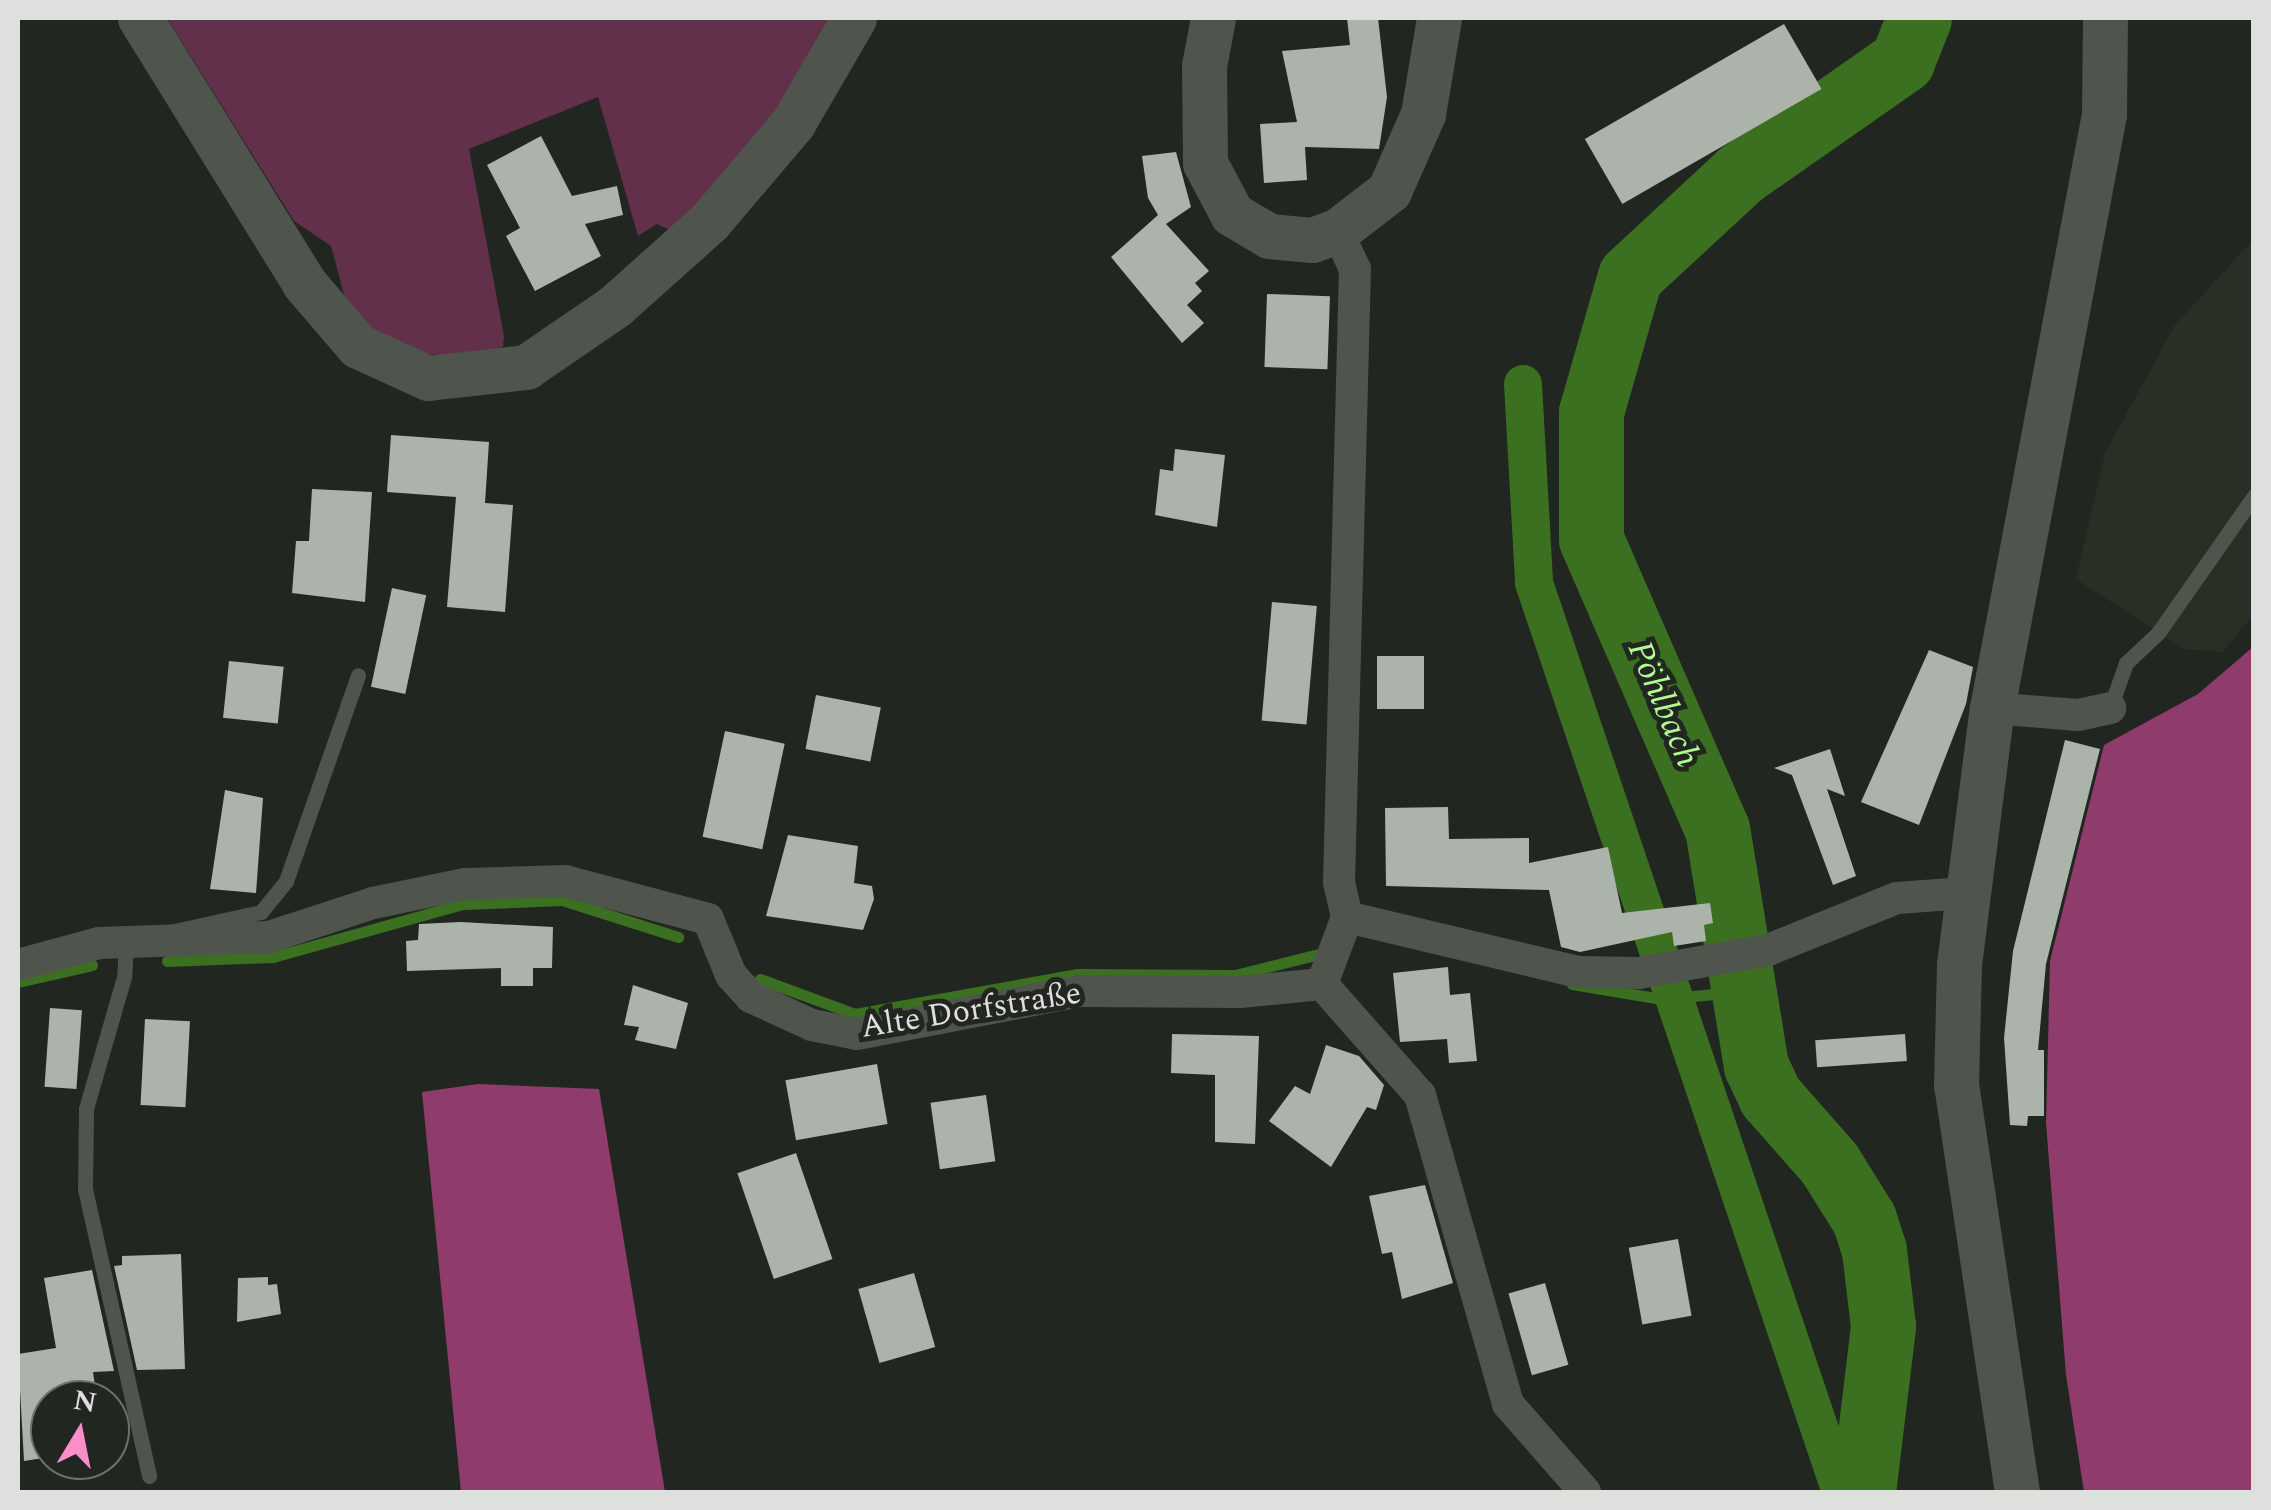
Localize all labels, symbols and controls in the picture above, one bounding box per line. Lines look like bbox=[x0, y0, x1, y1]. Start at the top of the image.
water label: Pöhlbach bbox=[1618, 635, 1708, 773]
street label: Alte Dorfstraße bbox=[858, 975, 1084, 1047]
text: N bbox=[70, 1379, 100, 1425]
north arrow bbox=[30, 1380, 130, 1480]

